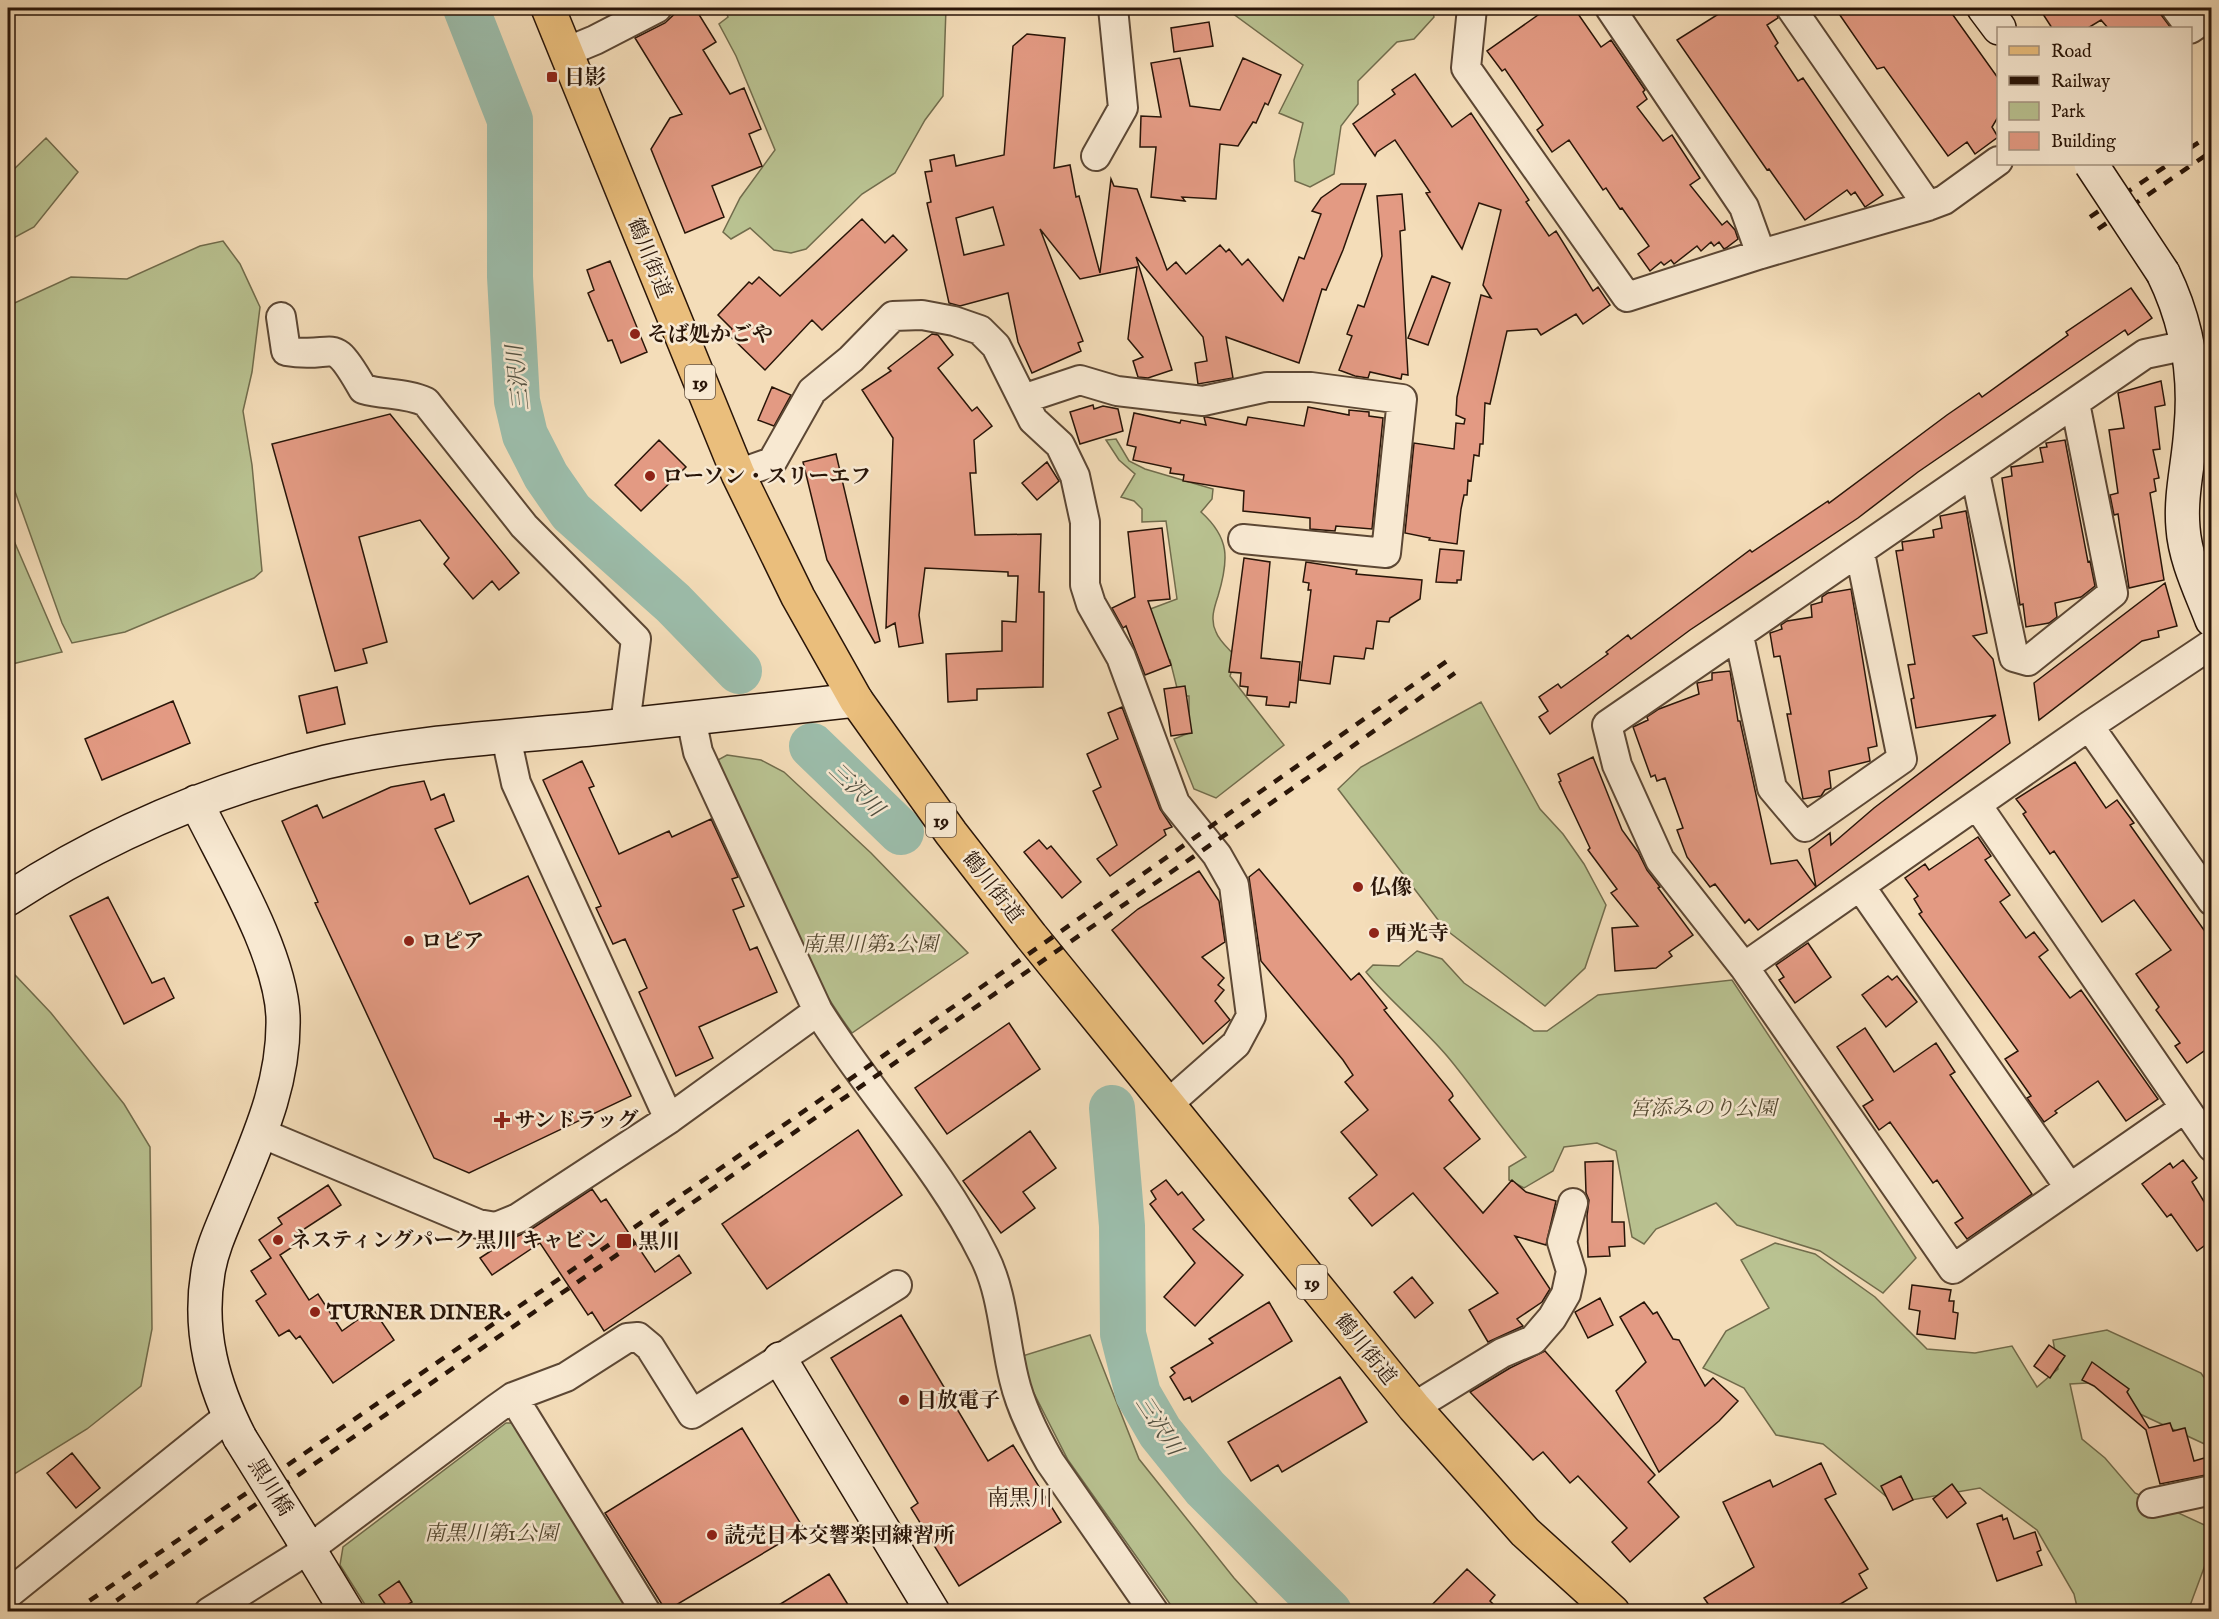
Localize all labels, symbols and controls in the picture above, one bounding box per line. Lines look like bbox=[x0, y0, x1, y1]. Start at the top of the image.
legend bbox=[1997, 27, 2192, 165]
text: Road bbox=[2051, 41, 2092, 64]
place label: 日影 bbox=[564, 65, 606, 92]
marker: 日影 bbox=[545, 70, 559, 84]
text: Railway bbox=[2051, 71, 2110, 94]
text: Park bbox=[2051, 101, 2086, 124]
text: Building bbox=[2051, 131, 2116, 154]
street label: 鶴川街道 bbox=[620, 215, 677, 303]
place label: そば処かごや bbox=[647, 322, 773, 349]
marker: そば処かごや bbox=[628, 327, 642, 341]
water label: 三沢川 bbox=[501, 342, 536, 412]
road number: 19 bbox=[685, 365, 715, 399]
place label: ローソン・スリーエフ bbox=[662, 464, 871, 491]
marker: ローソン・スリーエフ bbox=[643, 469, 657, 483]
water label: 三沢川 bbox=[822, 757, 891, 825]
road number: 19 bbox=[926, 803, 956, 837]
street label: 鶴川街道 bbox=[955, 847, 1028, 929]
place label: 仏像 bbox=[1370, 875, 1412, 902]
marker: 仏像 bbox=[1351, 880, 1365, 894]
place label: 西光寺 bbox=[1386, 921, 1449, 948]
marker: 西光寺 bbox=[1367, 926, 1381, 940]
place label: ロピア bbox=[421, 929, 484, 956]
park label: 南黒川第2公園 bbox=[802, 932, 941, 959]
marker: ロピア bbox=[402, 934, 416, 948]
park label: 宮添みのり公園 bbox=[1630, 1096, 1779, 1123]
place label: サンドラッグ bbox=[514, 1108, 639, 1135]
marker: サンドラッグ bbox=[495, 1113, 509, 1127]
place label: ネスティングパーク黒川 キャビン bbox=[290, 1228, 606, 1255]
place label: 黒川 bbox=[638, 1229, 680, 1256]
marker: 黒川 bbox=[615, 1232, 633, 1250]
marker: ネスティングパーク黒川 キャビン bbox=[271, 1233, 285, 1247]
road number: 19 bbox=[1297, 1265, 1327, 1299]
place label: TURNER DINER bbox=[326, 1300, 505, 1327]
marker: TURNER DINER bbox=[308, 1305, 322, 1319]
street label: 鶴川街道 bbox=[1328, 1309, 1402, 1391]
place label: 日放電子 bbox=[916, 1388, 1000, 1415]
water label: 三沢川 bbox=[1129, 1391, 1189, 1463]
marker: 日放電子 bbox=[897, 1393, 911, 1407]
street label: 黒川橋 bbox=[242, 1454, 298, 1522]
district label: 南黒川 bbox=[987, 1485, 1053, 1513]
park label: 南黒川第1公園 bbox=[424, 1521, 561, 1548]
place label: 読売日本交響楽団練習所 bbox=[724, 1523, 955, 1550]
marker: 読売日本交響楽団練習所 bbox=[705, 1528, 719, 1542]

